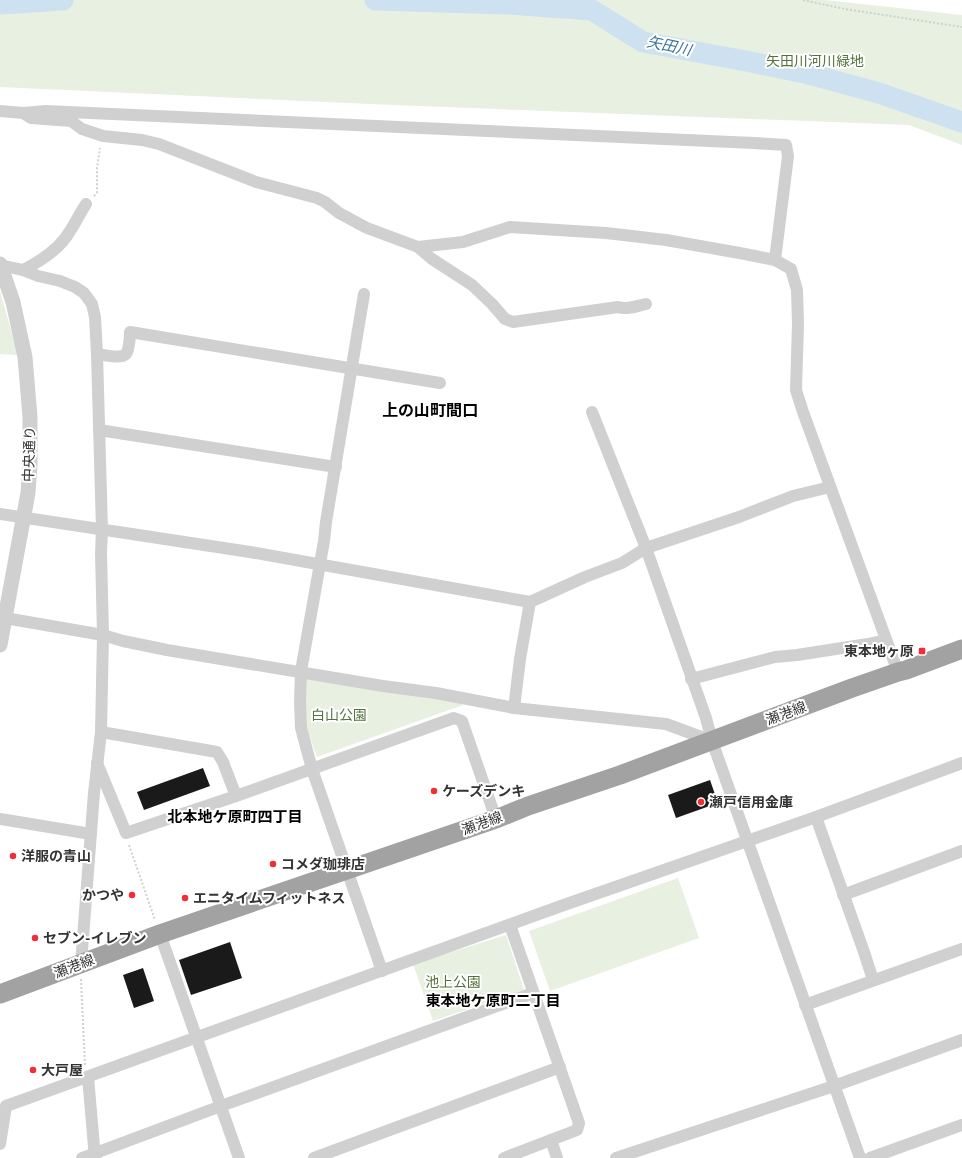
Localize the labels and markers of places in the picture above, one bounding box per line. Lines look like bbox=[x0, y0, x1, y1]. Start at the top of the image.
place label: 東本地ヶ原 bbox=[844, 643, 914, 659]
marker: 東本地ヶ原 bbox=[917, 646, 927, 656]
place label: ケーズデンキ bbox=[442, 783, 525, 799]
marker: ケーズデンキ bbox=[429, 786, 439, 796]
place label: 瀬戸信用金庫 bbox=[709, 794, 793, 810]
marker: 瀬戸信用金庫 bbox=[696, 797, 706, 807]
place label: 洋服の青山 bbox=[21, 848, 91, 864]
marker: 洋服の青山 bbox=[8, 851, 18, 861]
place label: コメダ珈琲店 bbox=[281, 856, 365, 872]
marker: コメダ珈琲店 bbox=[268, 859, 278, 869]
place label: かつや bbox=[82, 887, 124, 903]
marker: かつや bbox=[127, 890, 137, 900]
place label: エニタイムフィットネス bbox=[193, 890, 346, 906]
marker: エニタイムフィットネス bbox=[180, 893, 190, 903]
place label: セブン-イレブン bbox=[43, 930, 147, 946]
marker: セブン-イレブン bbox=[30, 933, 40, 943]
place label: 大戸屋 bbox=[41, 1062, 83, 1078]
marker: 大戸屋 bbox=[28, 1065, 38, 1075]

